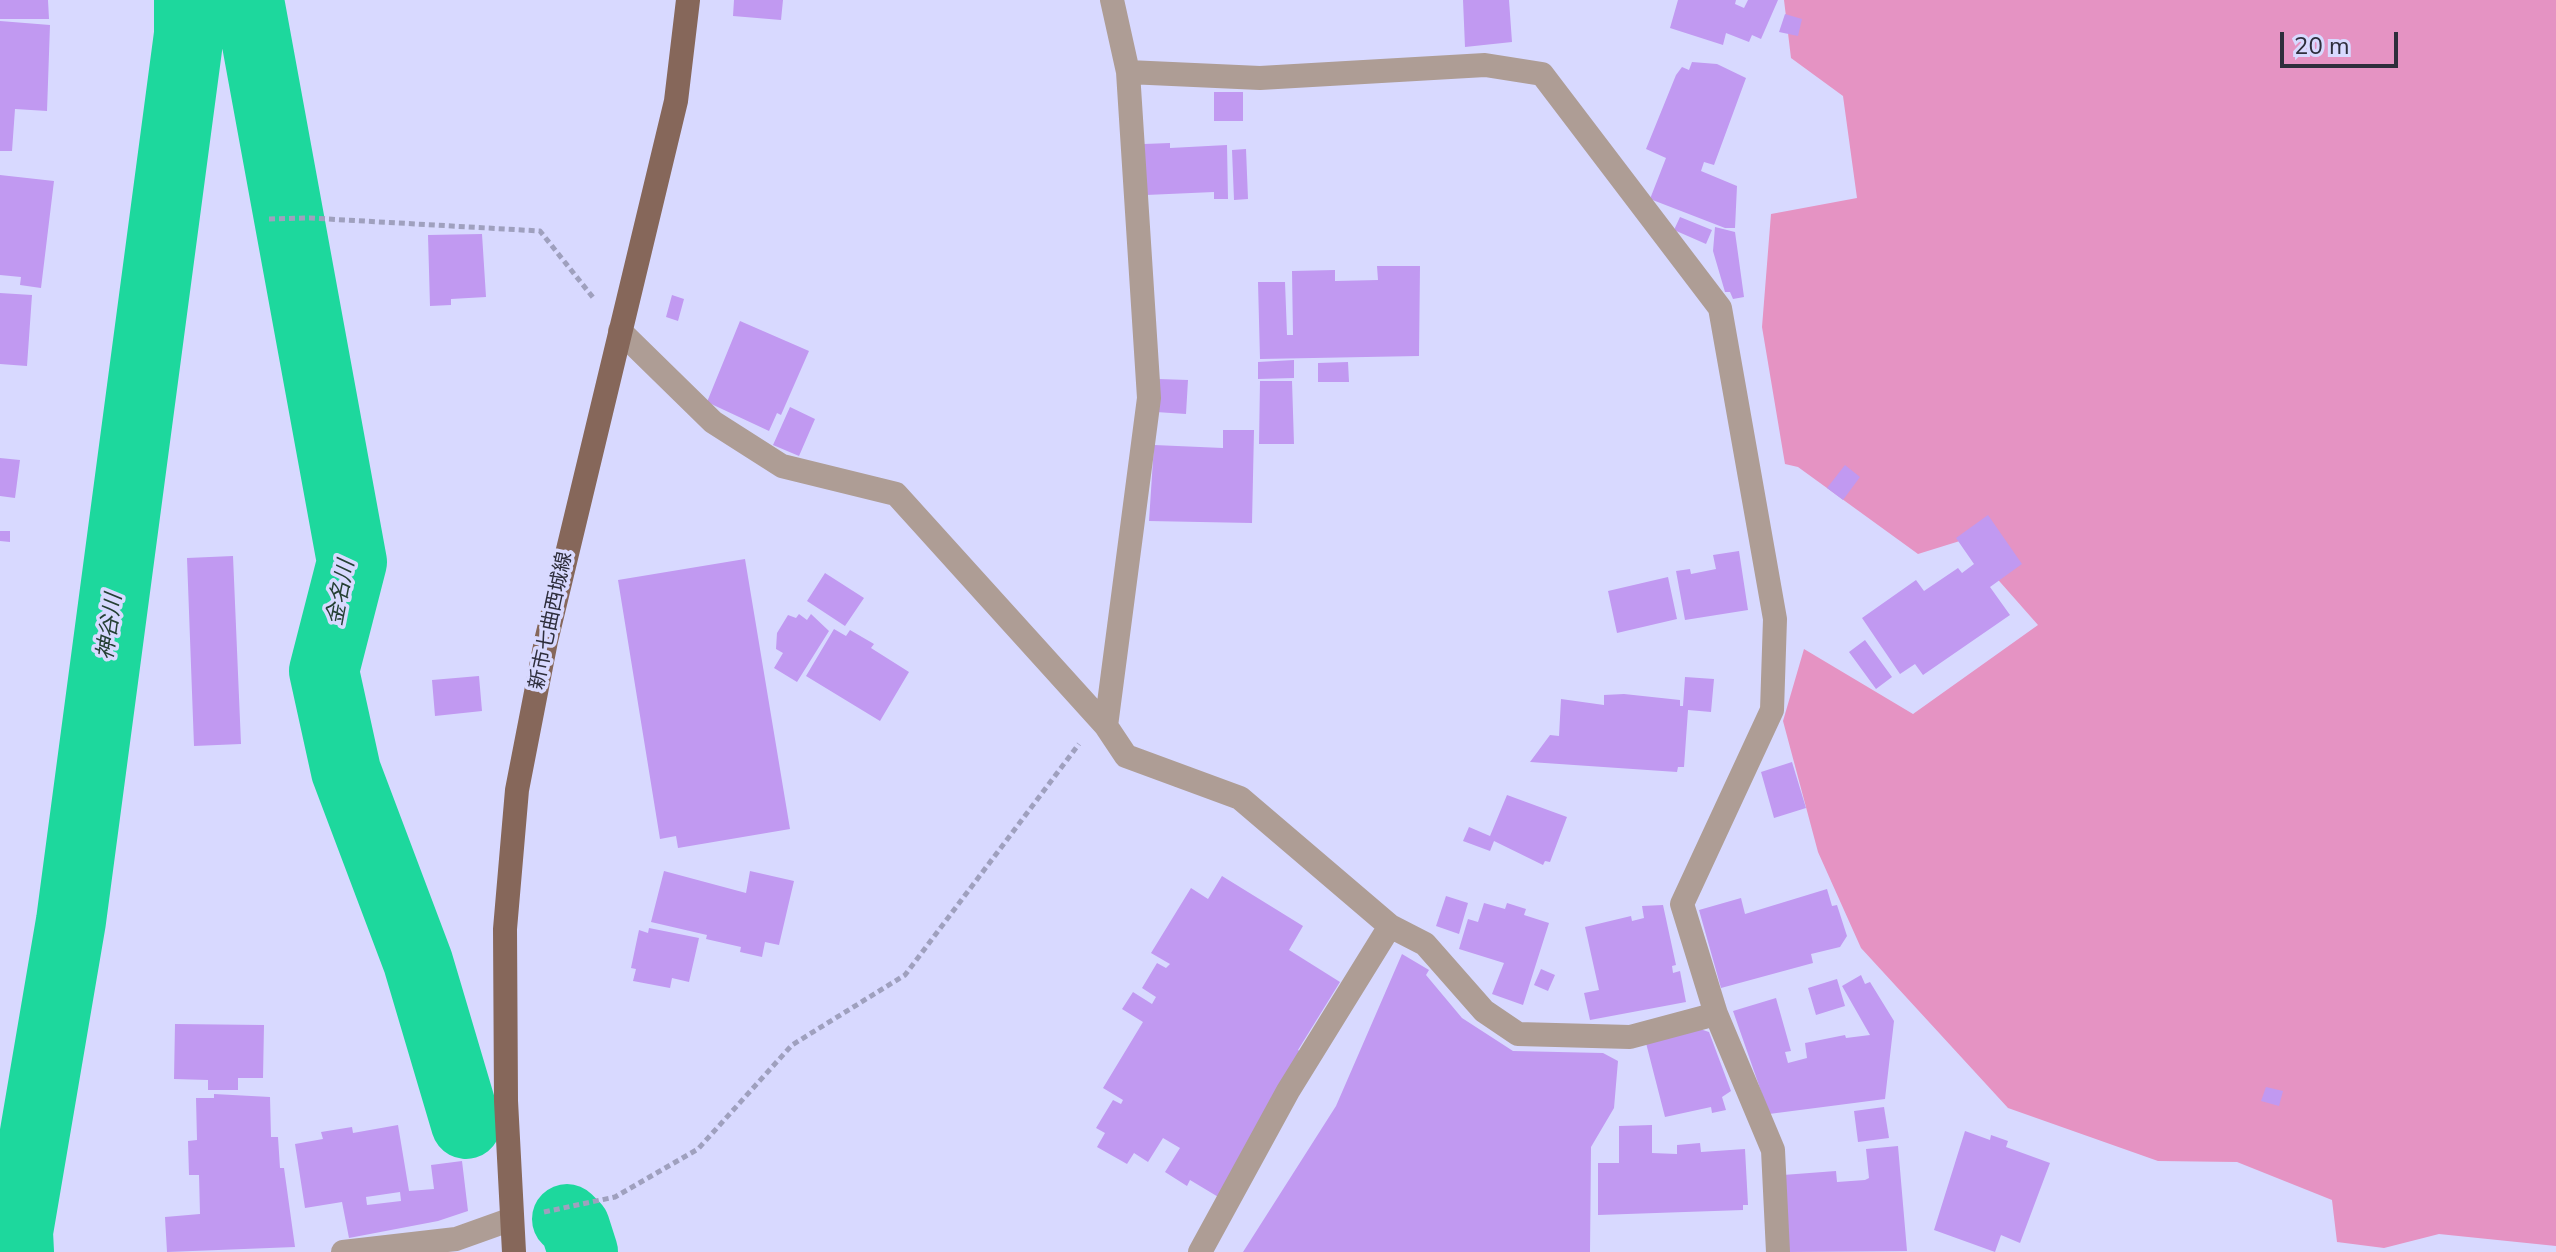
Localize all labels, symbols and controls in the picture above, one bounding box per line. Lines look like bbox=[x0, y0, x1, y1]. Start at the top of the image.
scale bar bbox=[2284, 16, 2402, 66]
text: 20 m bbox=[2294, 30, 2350, 62]
street label: 新市七曲西城線 bbox=[526, 550, 578, 692]
water label: 金名川 bbox=[323, 558, 361, 628]
water label: 神谷川 bbox=[93, 592, 129, 662]

